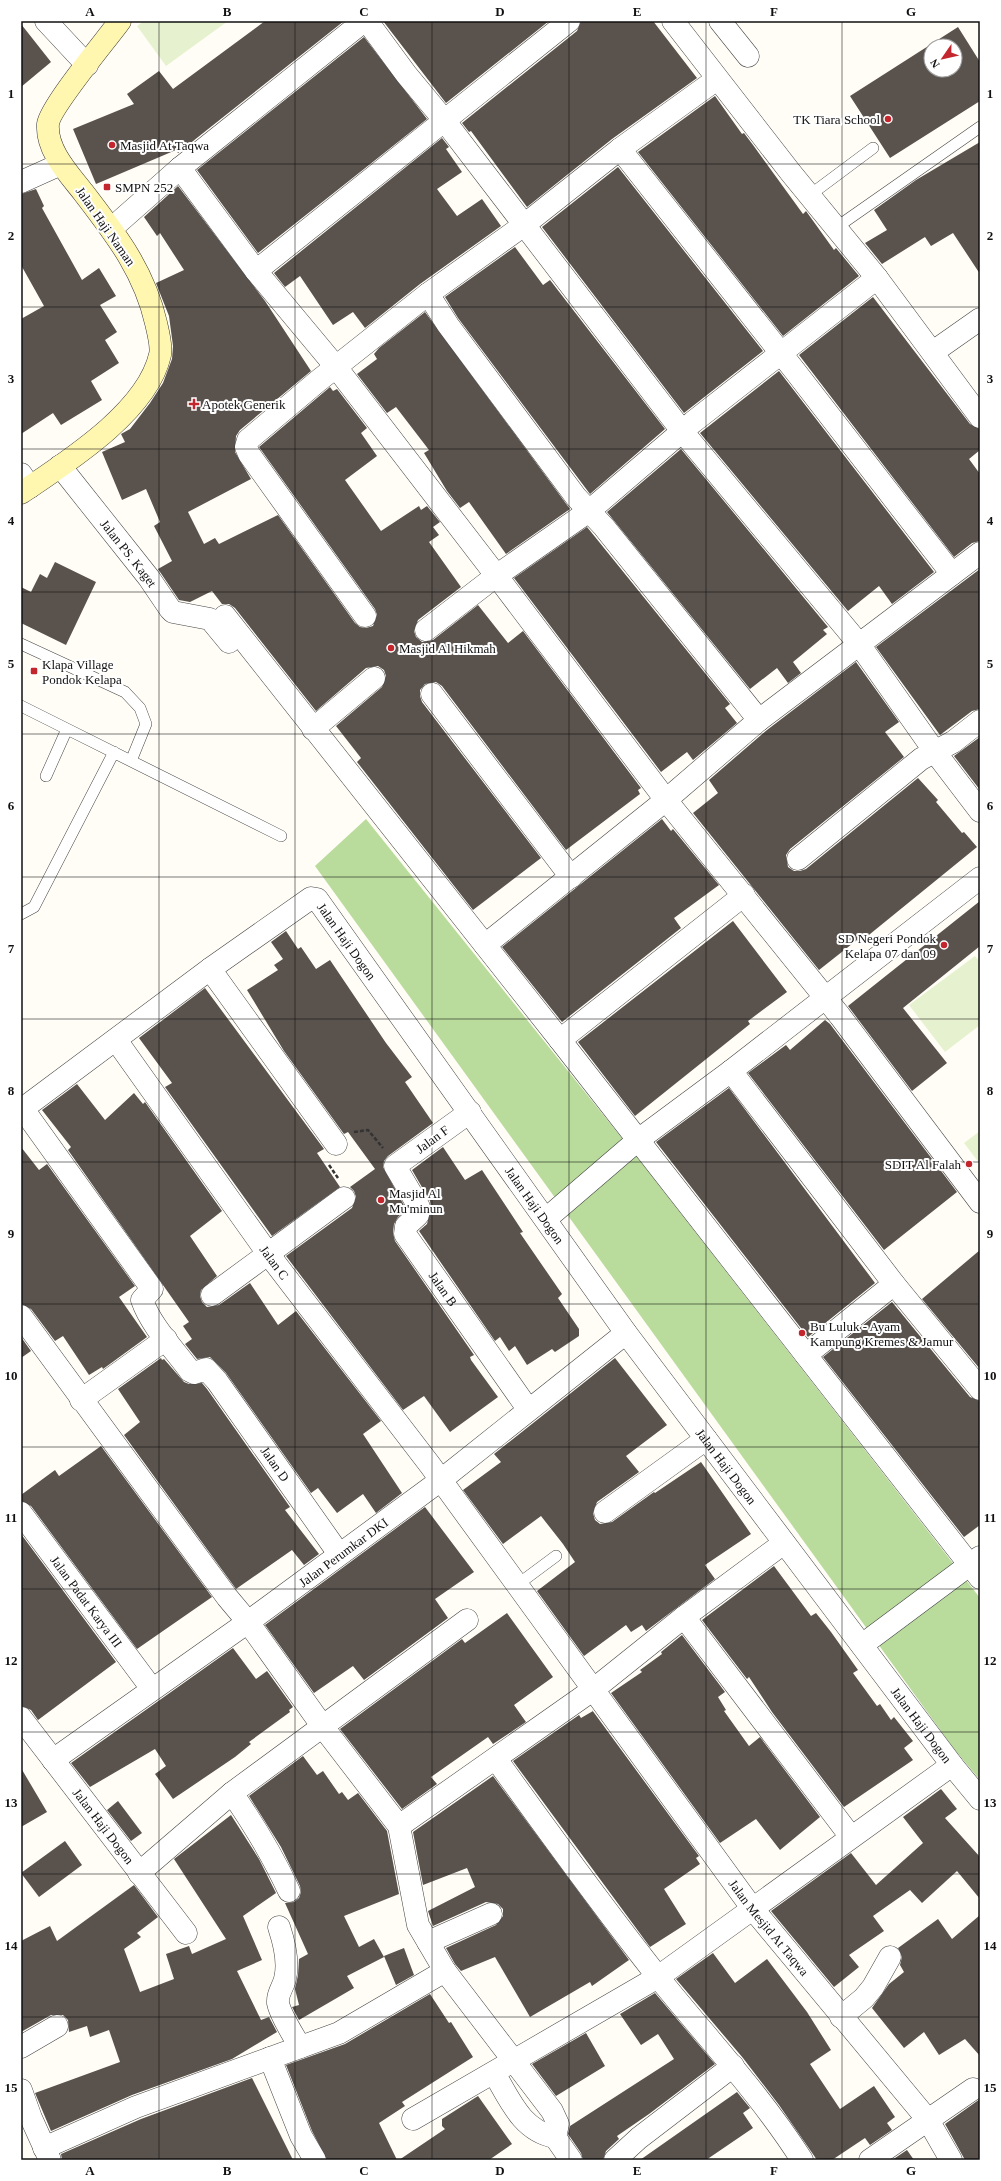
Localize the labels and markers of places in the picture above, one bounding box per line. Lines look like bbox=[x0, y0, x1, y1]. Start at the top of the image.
place label: TK Tiara School bbox=[793, 112, 880, 127]
marker: TK Tiara School bbox=[883, 114, 893, 124]
place label: Masjid At Taqwa bbox=[120, 138, 209, 153]
marker: Masjid At Taqwa bbox=[107, 140, 117, 150]
place label: SMPN 252 bbox=[115, 180, 173, 195]
marker: SMPN 252 bbox=[102, 182, 112, 192]
place label: Apotek Generik bbox=[202, 397, 286, 412]
marker: Apotek Generik bbox=[189, 399, 199, 409]
place label: Masjid Al Hikmah bbox=[399, 641, 496, 656]
marker: Masjid Al Hikmah bbox=[386, 643, 396, 653]
place label: Klapa Village Pondok Kelapa bbox=[42, 657, 122, 687]
marker: Klapa Village Pondok Kelapa bbox=[29, 666, 39, 676]
place label: SD Negeri Pondok Kelapa 07 dan 09 bbox=[838, 931, 936, 961]
marker: SD Negeri Pondok Kelapa 07 dan 09 bbox=[939, 940, 949, 950]
place label: SDIT Al Falah bbox=[885, 1157, 961, 1172]
marker: SDIT Al Falah bbox=[964, 1159, 974, 1169]
place label: Masjid Al Mu'minun bbox=[389, 1186, 443, 1216]
marker: Masjid Al Mu'minun bbox=[376, 1195, 386, 1205]
place label: Bu Luluk - Ayam Kampung Kremes & Jamur bbox=[810, 1319, 954, 1349]
marker: Bu Luluk - Ayam Kampung Kremes & Jamur bbox=[797, 1328, 807, 1338]

